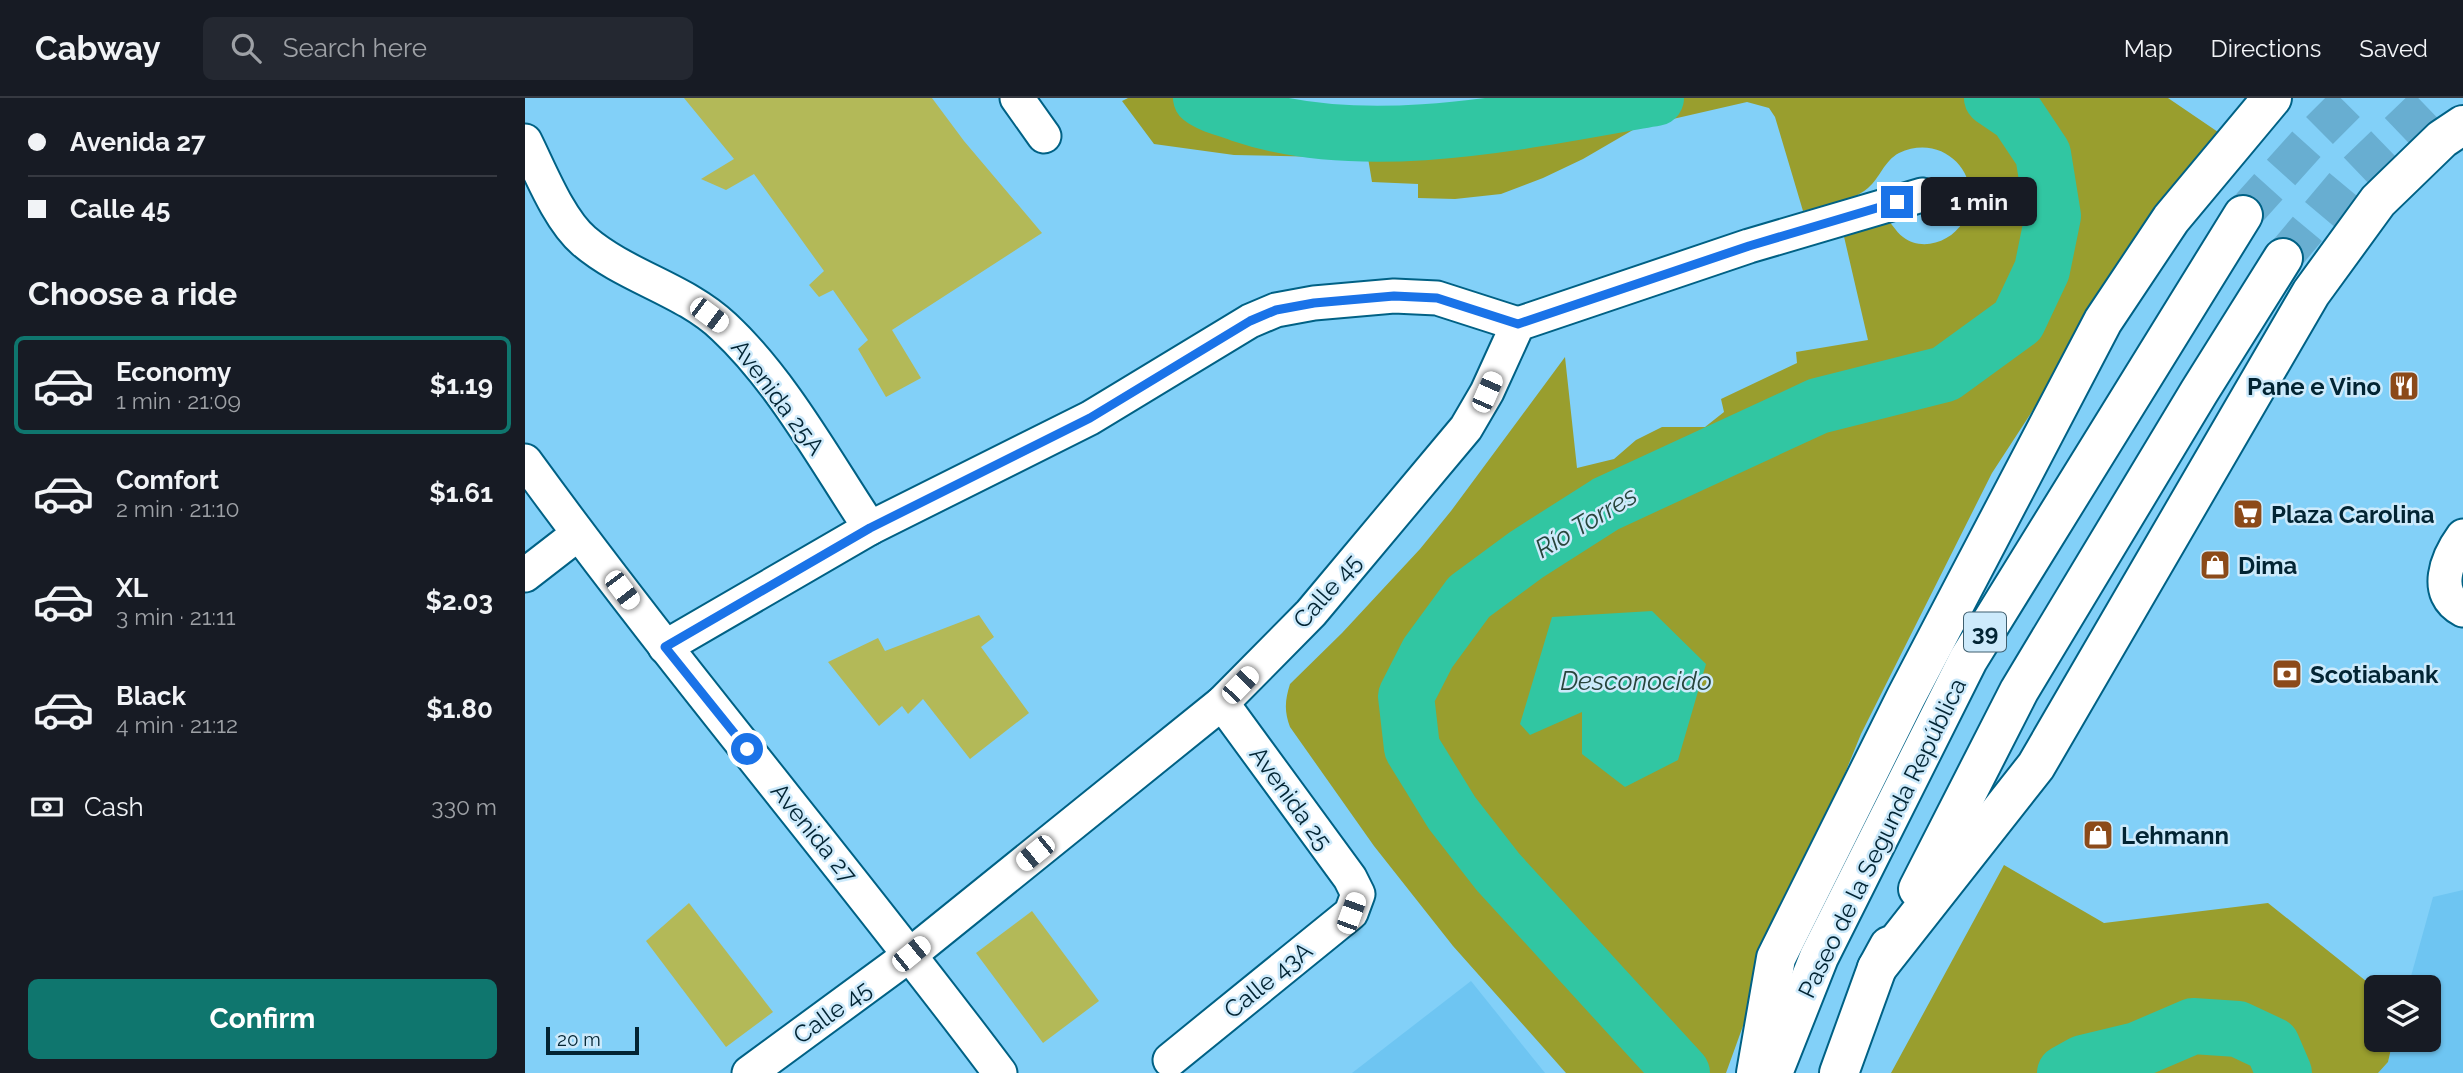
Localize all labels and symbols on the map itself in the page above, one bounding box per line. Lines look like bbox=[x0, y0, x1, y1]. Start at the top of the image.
callout: 1 min bbox=[1921, 178, 2037, 226]
route end bbox=[1881, 186, 1913, 218]
car bbox=[686, 294, 733, 336]
street label: Avenida 25A bbox=[725, 334, 831, 460]
car bbox=[1469, 369, 1506, 415]
restaurant icon: Pane e Vino bbox=[2387, 369, 2421, 403]
place label: Pane e Vino bbox=[2247, 372, 2381, 401]
water label: Río Torres bbox=[1530, 480, 1642, 564]
supermarket icon: Plaza Carolina bbox=[2231, 497, 2265, 531]
place label: Plaza Carolina bbox=[2271, 500, 2435, 529]
street label: Calle 45 bbox=[1287, 548, 1367, 634]
shop icon: Dima bbox=[2198, 548, 2232, 582]
place label: Dima bbox=[2238, 551, 2298, 580]
car bbox=[601, 567, 644, 613]
road number: 39 bbox=[1964, 612, 2006, 652]
bank icon: Scotiabank bbox=[2270, 657, 2304, 691]
place label: Scotiabank bbox=[2310, 660, 2439, 689]
car bbox=[1218, 663, 1263, 707]
water label: Desconocido bbox=[1560, 666, 1712, 696]
street label: Paseo de la Segunda República bbox=[1792, 673, 1972, 1003]
route start bbox=[731, 733, 763, 765]
street label: Avenida 25 bbox=[1244, 741, 1338, 855]
street label: Avenida 27 bbox=[765, 777, 863, 889]
shop icon: Lehmann bbox=[2081, 818, 2115, 852]
place label: Lehmann bbox=[2121, 821, 2229, 850]
car bbox=[1013, 832, 1058, 874]
car bbox=[1334, 890, 1369, 936]
car bbox=[889, 933, 934, 975]
street label: Calle 43A bbox=[1218, 936, 1318, 1024]
street label: Calle 45 bbox=[787, 974, 877, 1050]
scale bar bbox=[546, 1024, 639, 1056]

